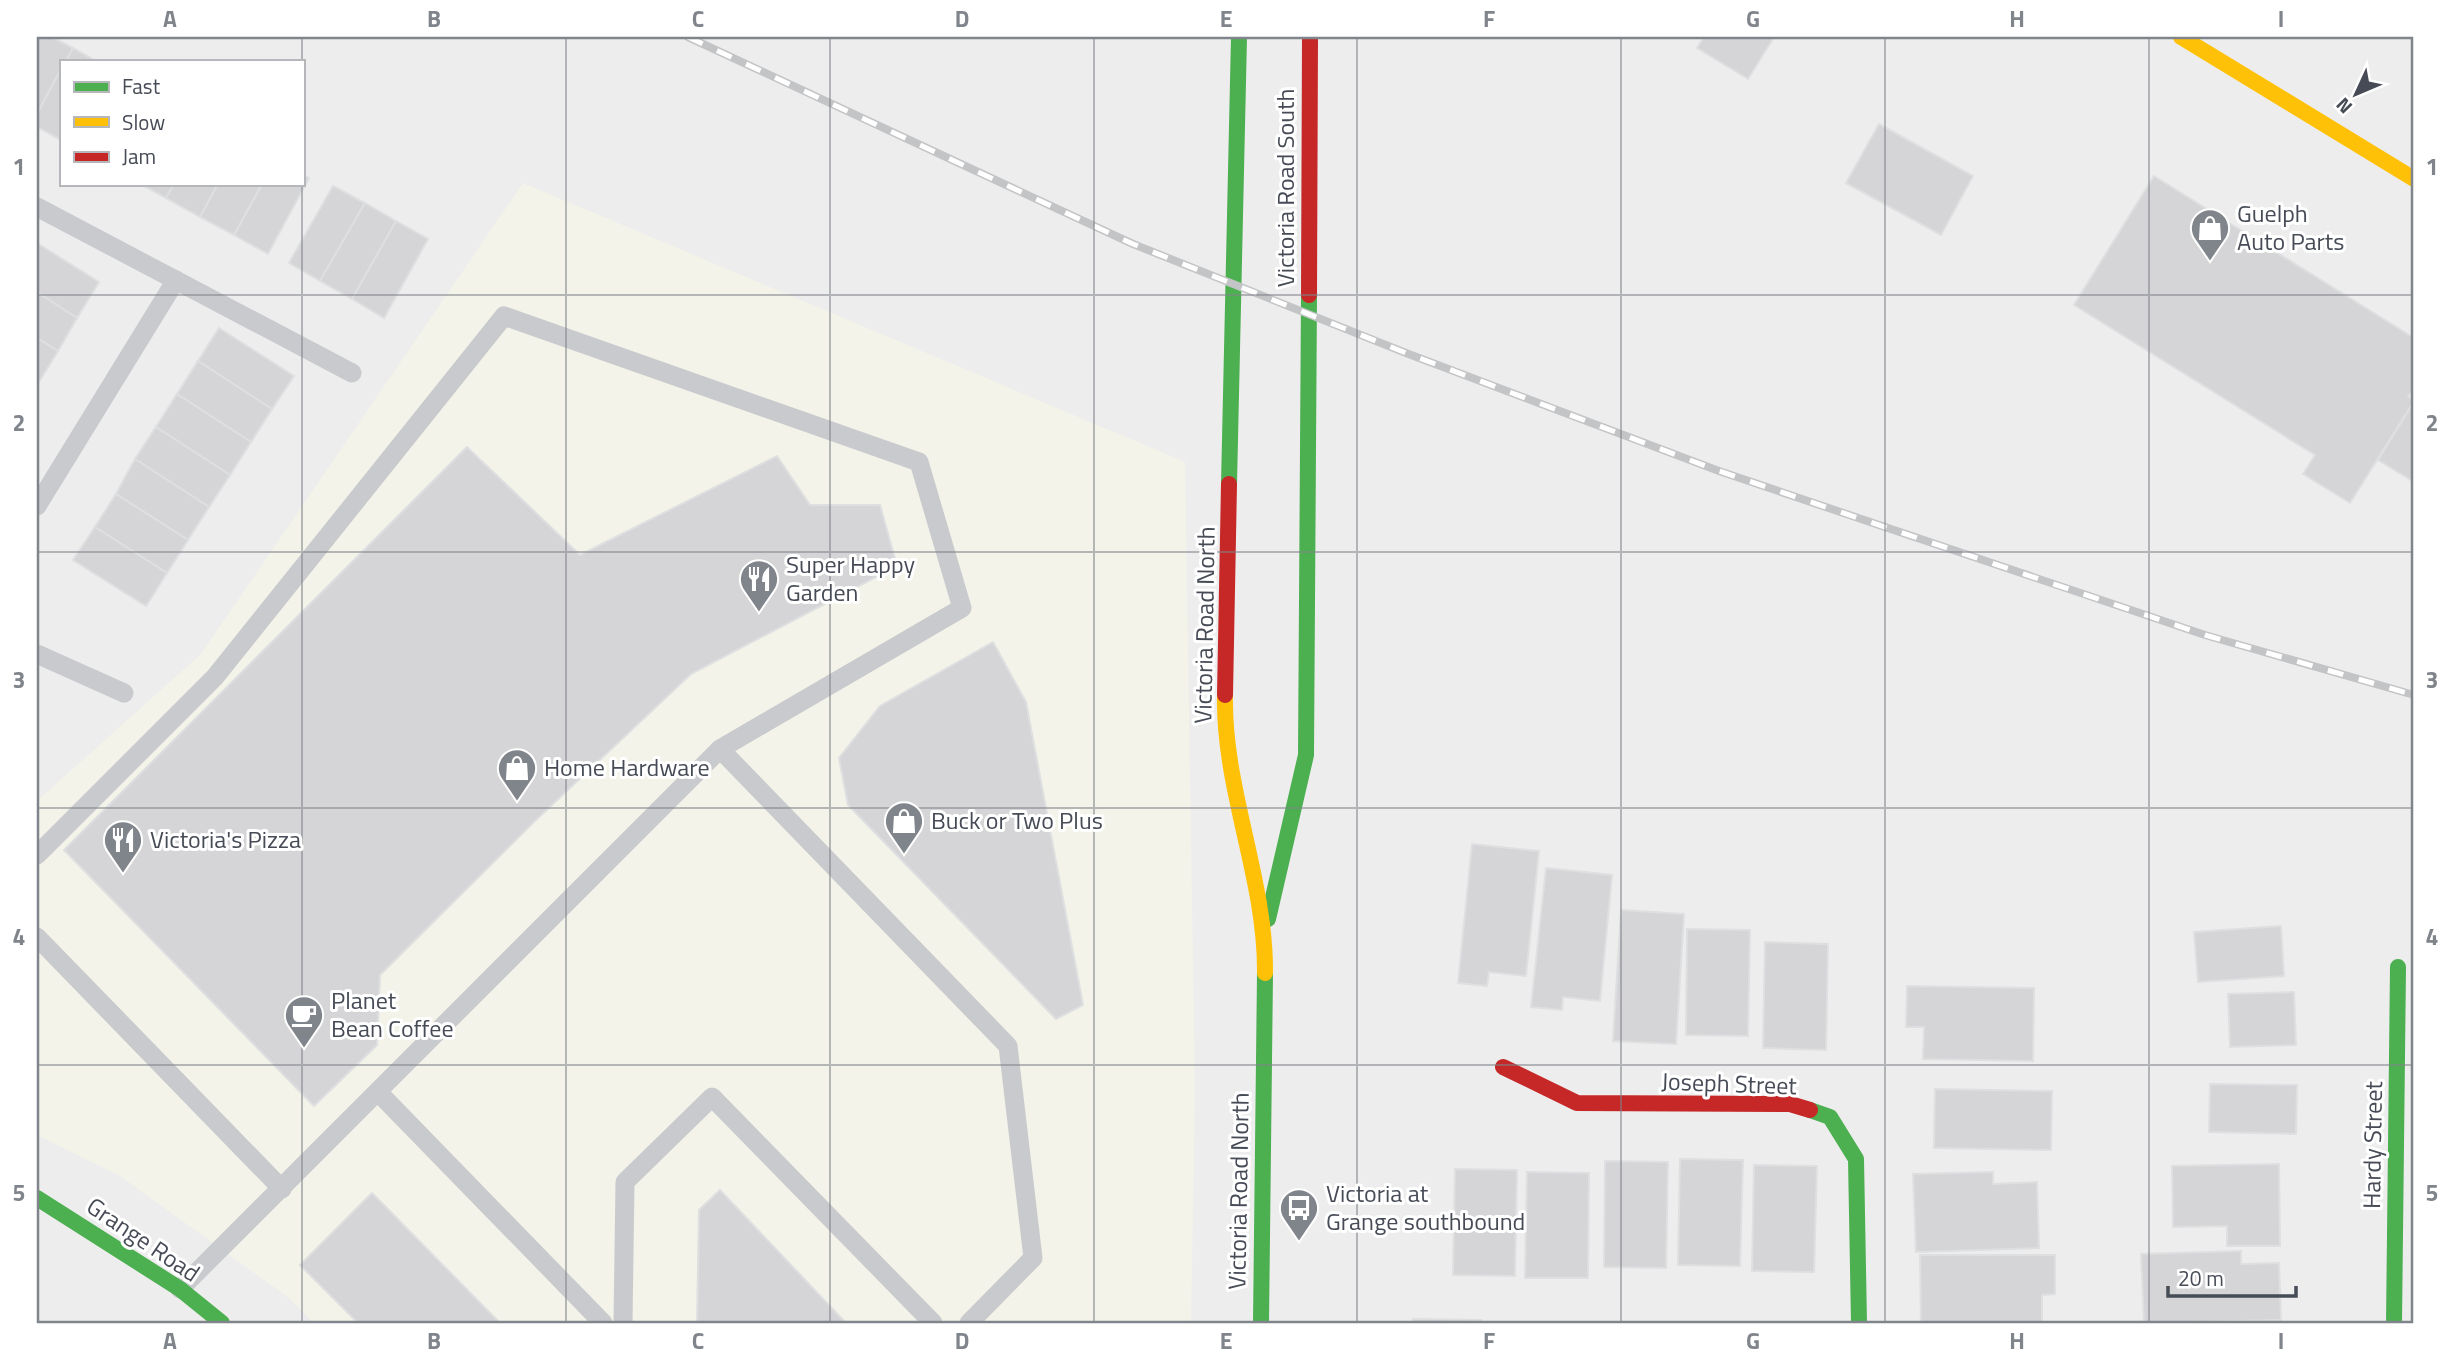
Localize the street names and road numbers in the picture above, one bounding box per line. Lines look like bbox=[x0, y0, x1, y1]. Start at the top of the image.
street label: Victoria Road South bbox=[1267, 89, 1303, 287]
street label: Victoria Road North bbox=[1184, 526, 1224, 724]
street label: Joseph Street bbox=[1661, 1063, 1798, 1103]
street label: Hardy Street bbox=[2353, 1080, 2391, 1209]
street label: Victoria Road North bbox=[1218, 1092, 1258, 1290]
street label: Grange Road bbox=[80, 1188, 207, 1290]

